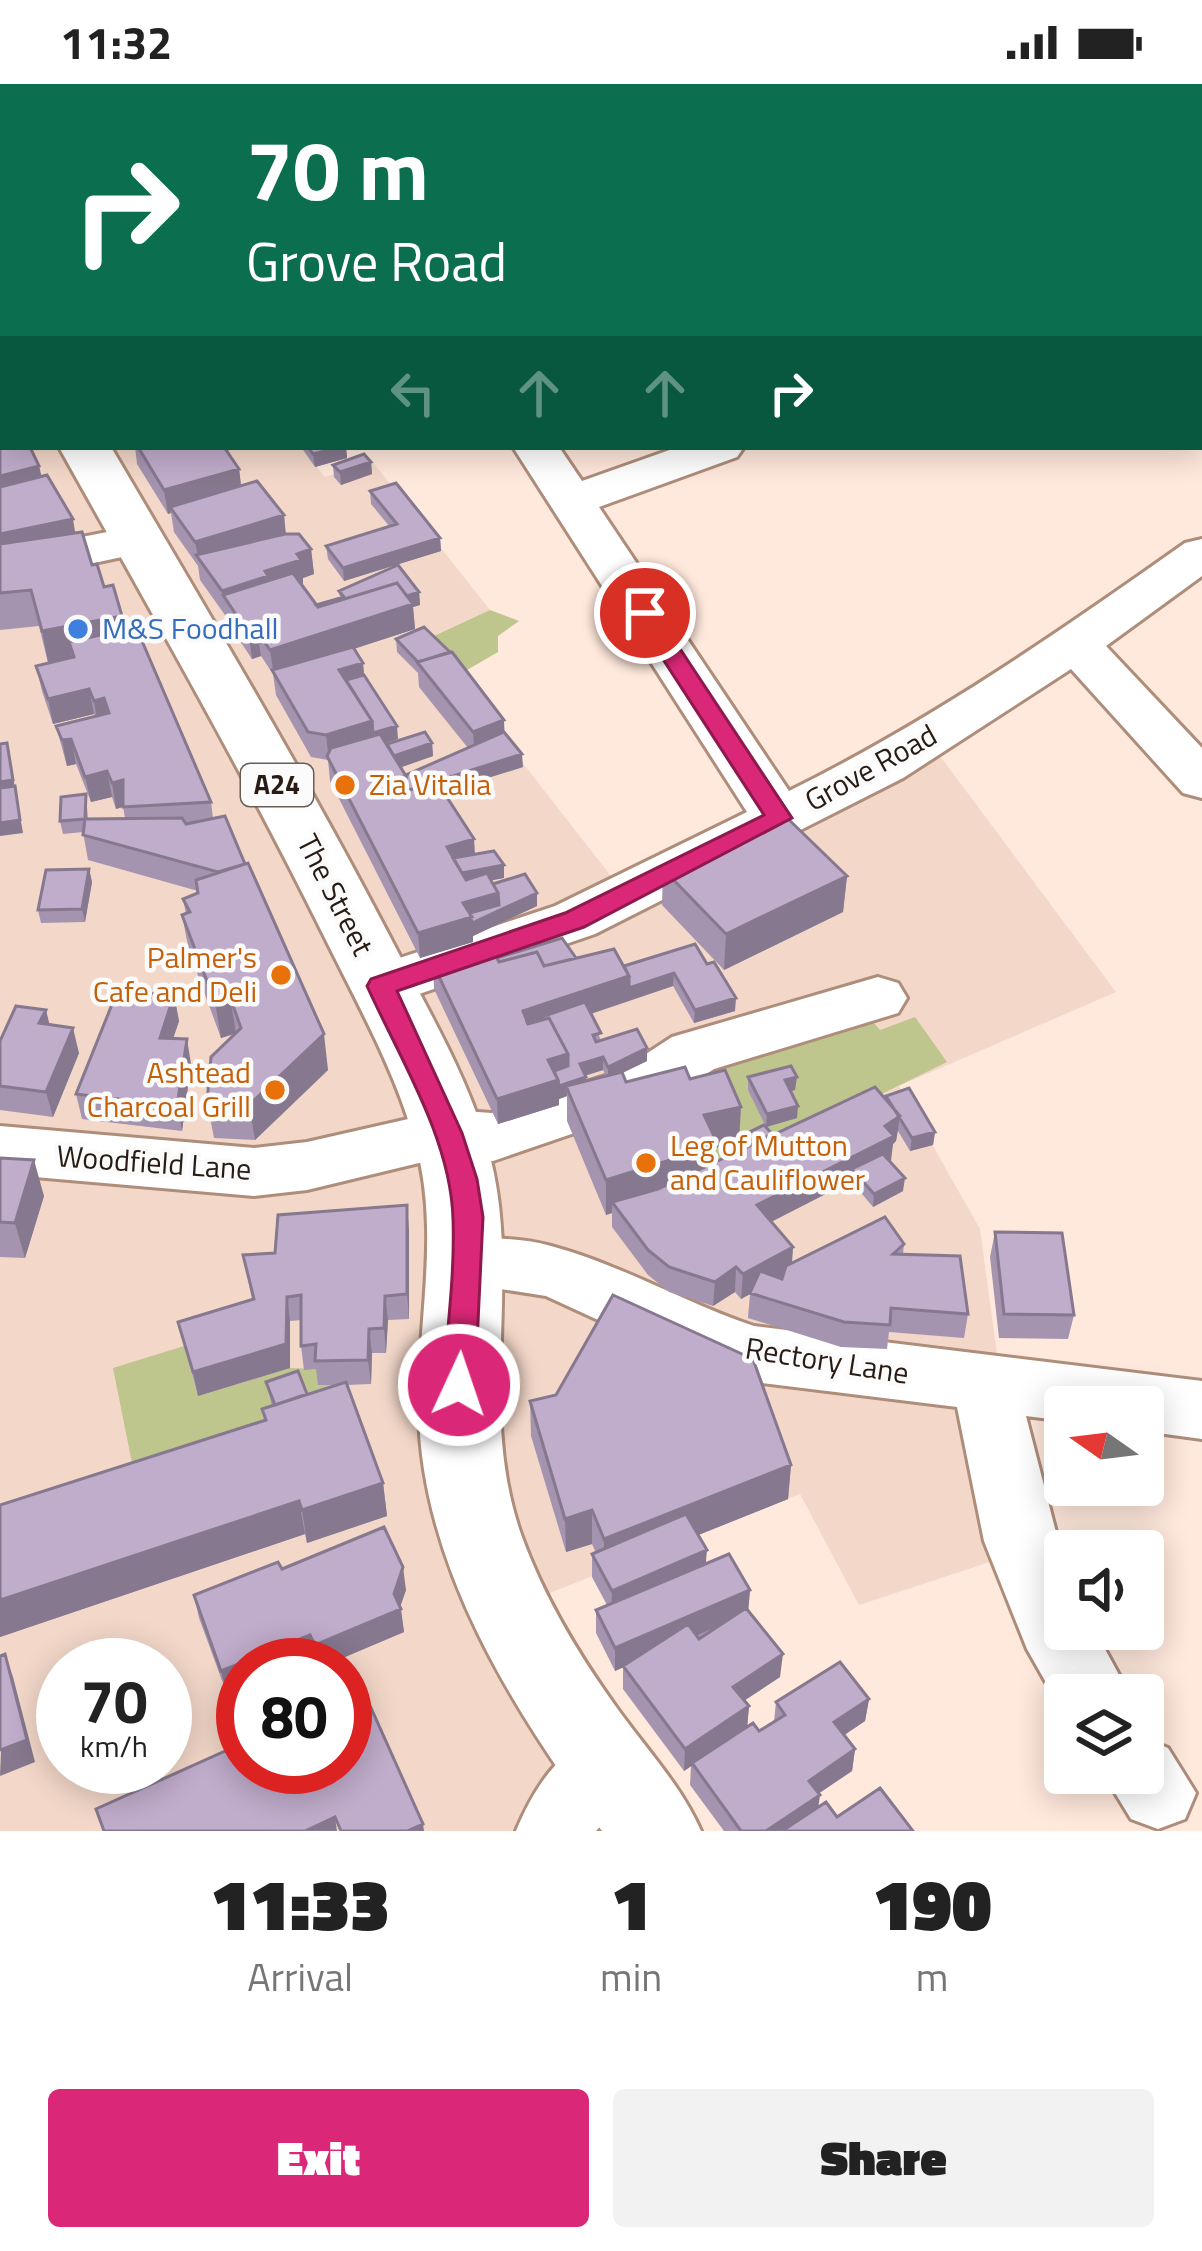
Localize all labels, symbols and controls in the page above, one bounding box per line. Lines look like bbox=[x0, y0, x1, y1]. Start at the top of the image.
text: 11:32 bbox=[60, 8, 172, 76]
text: 70 m bbox=[246, 105, 429, 233]
icon: right bbox=[48, 132, 204, 288]
text: Grove Road bbox=[246, 220, 507, 302]
icon: left bbox=[380, 360, 446, 426]
icon: ahead bbox=[506, 360, 572, 426]
icon: ahead bbox=[632, 360, 698, 426]
icon: right bbox=[758, 360, 824, 426]
pin bbox=[594, 562, 696, 664]
icon: arrive bbox=[612, 580, 678, 646]
place label: M&S Foodhall bbox=[102, 605, 279, 651]
marker: M&S Foodhall bbox=[65, 616, 91, 642]
street label: Grove Road bbox=[796, 712, 945, 822]
place label: Zia Vitalia bbox=[369, 761, 491, 807]
road number: A24 bbox=[241, 764, 313, 806]
marker: Zia Vitalia bbox=[332, 772, 358, 798]
street label: The Street bbox=[286, 826, 386, 964]
place label: Palmer's Cafe and Deli bbox=[93, 934, 257, 1014]
marker: Palmer's Cafe and Deli bbox=[268, 962, 294, 988]
place label: Ashtead Charcoal Grill bbox=[87, 1049, 251, 1129]
marker: Ashtead Charcoal Grill bbox=[262, 1077, 288, 1103]
place label: Leg of Mutton and Cauliflower bbox=[670, 1122, 865, 1202]
street label: Woodfield Lane bbox=[55, 1132, 253, 1192]
marker: Leg of Mutton and Cauliflower bbox=[633, 1150, 659, 1176]
position arrow bbox=[396, 1322, 522, 1448]
street label: Rectory Lane bbox=[742, 1324, 912, 1396]
north arrow bbox=[1044, 1386, 1164, 1506]
map controls bbox=[1044, 1386, 1164, 1794]
button: sound bbox=[1044, 1530, 1164, 1650]
speed limit sign: 80 bbox=[216, 1638, 372, 1794]
text: 70 bbox=[80, 1655, 148, 1746]
button: layers bbox=[1044, 1674, 1164, 1794]
text: km/h bbox=[80, 1723, 148, 1769]
text: 11:33 bbox=[210, 1848, 390, 1958]
text: 1 bbox=[611, 1848, 651, 1958]
text: 190 bbox=[873, 1848, 992, 1958]
text: Arrival bbox=[247, 1947, 353, 2006]
text: min bbox=[600, 1947, 662, 2006]
text: m bbox=[916, 1947, 948, 2006]
button: Exit bbox=[48, 2089, 589, 2227]
button: Share bbox=[613, 2089, 1154, 2227]

